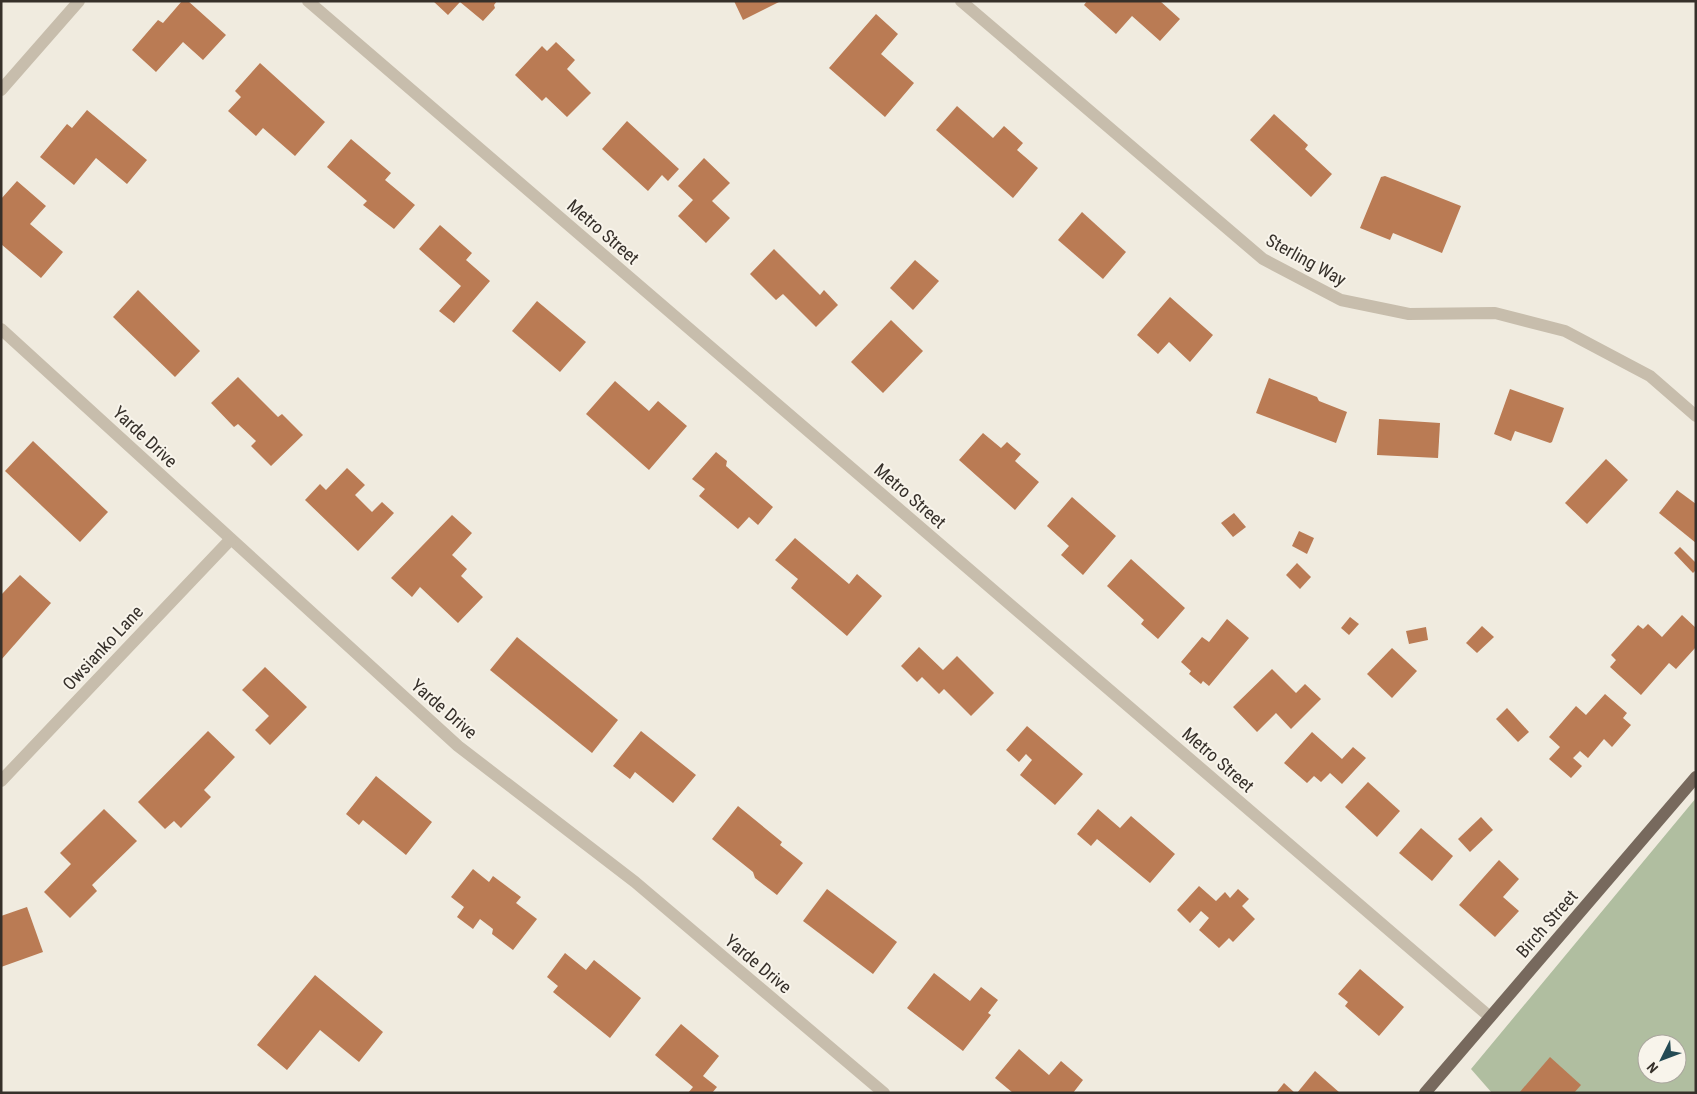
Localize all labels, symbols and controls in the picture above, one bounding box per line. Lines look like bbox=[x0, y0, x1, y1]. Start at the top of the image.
street label: Metro Street bbox=[563, 195, 643, 268]
street label: Sterling Way bbox=[1263, 229, 1350, 290]
street label: Yarde Drive bbox=[109, 402, 182, 472]
street label: Metro Street bbox=[870, 459, 950, 532]
street label: Owsianko Lane bbox=[58, 601, 147, 694]
street label: Yarde Drive bbox=[407, 674, 481, 743]
street label: Metro Street bbox=[1178, 723, 1258, 796]
street label: Birch Street bbox=[1512, 886, 1582, 962]
street label: Yarde Drive bbox=[721, 930, 796, 997]
north arrow bbox=[1637, 1034, 1687, 1084]
text: N bbox=[1644, 1059, 1661, 1076]

